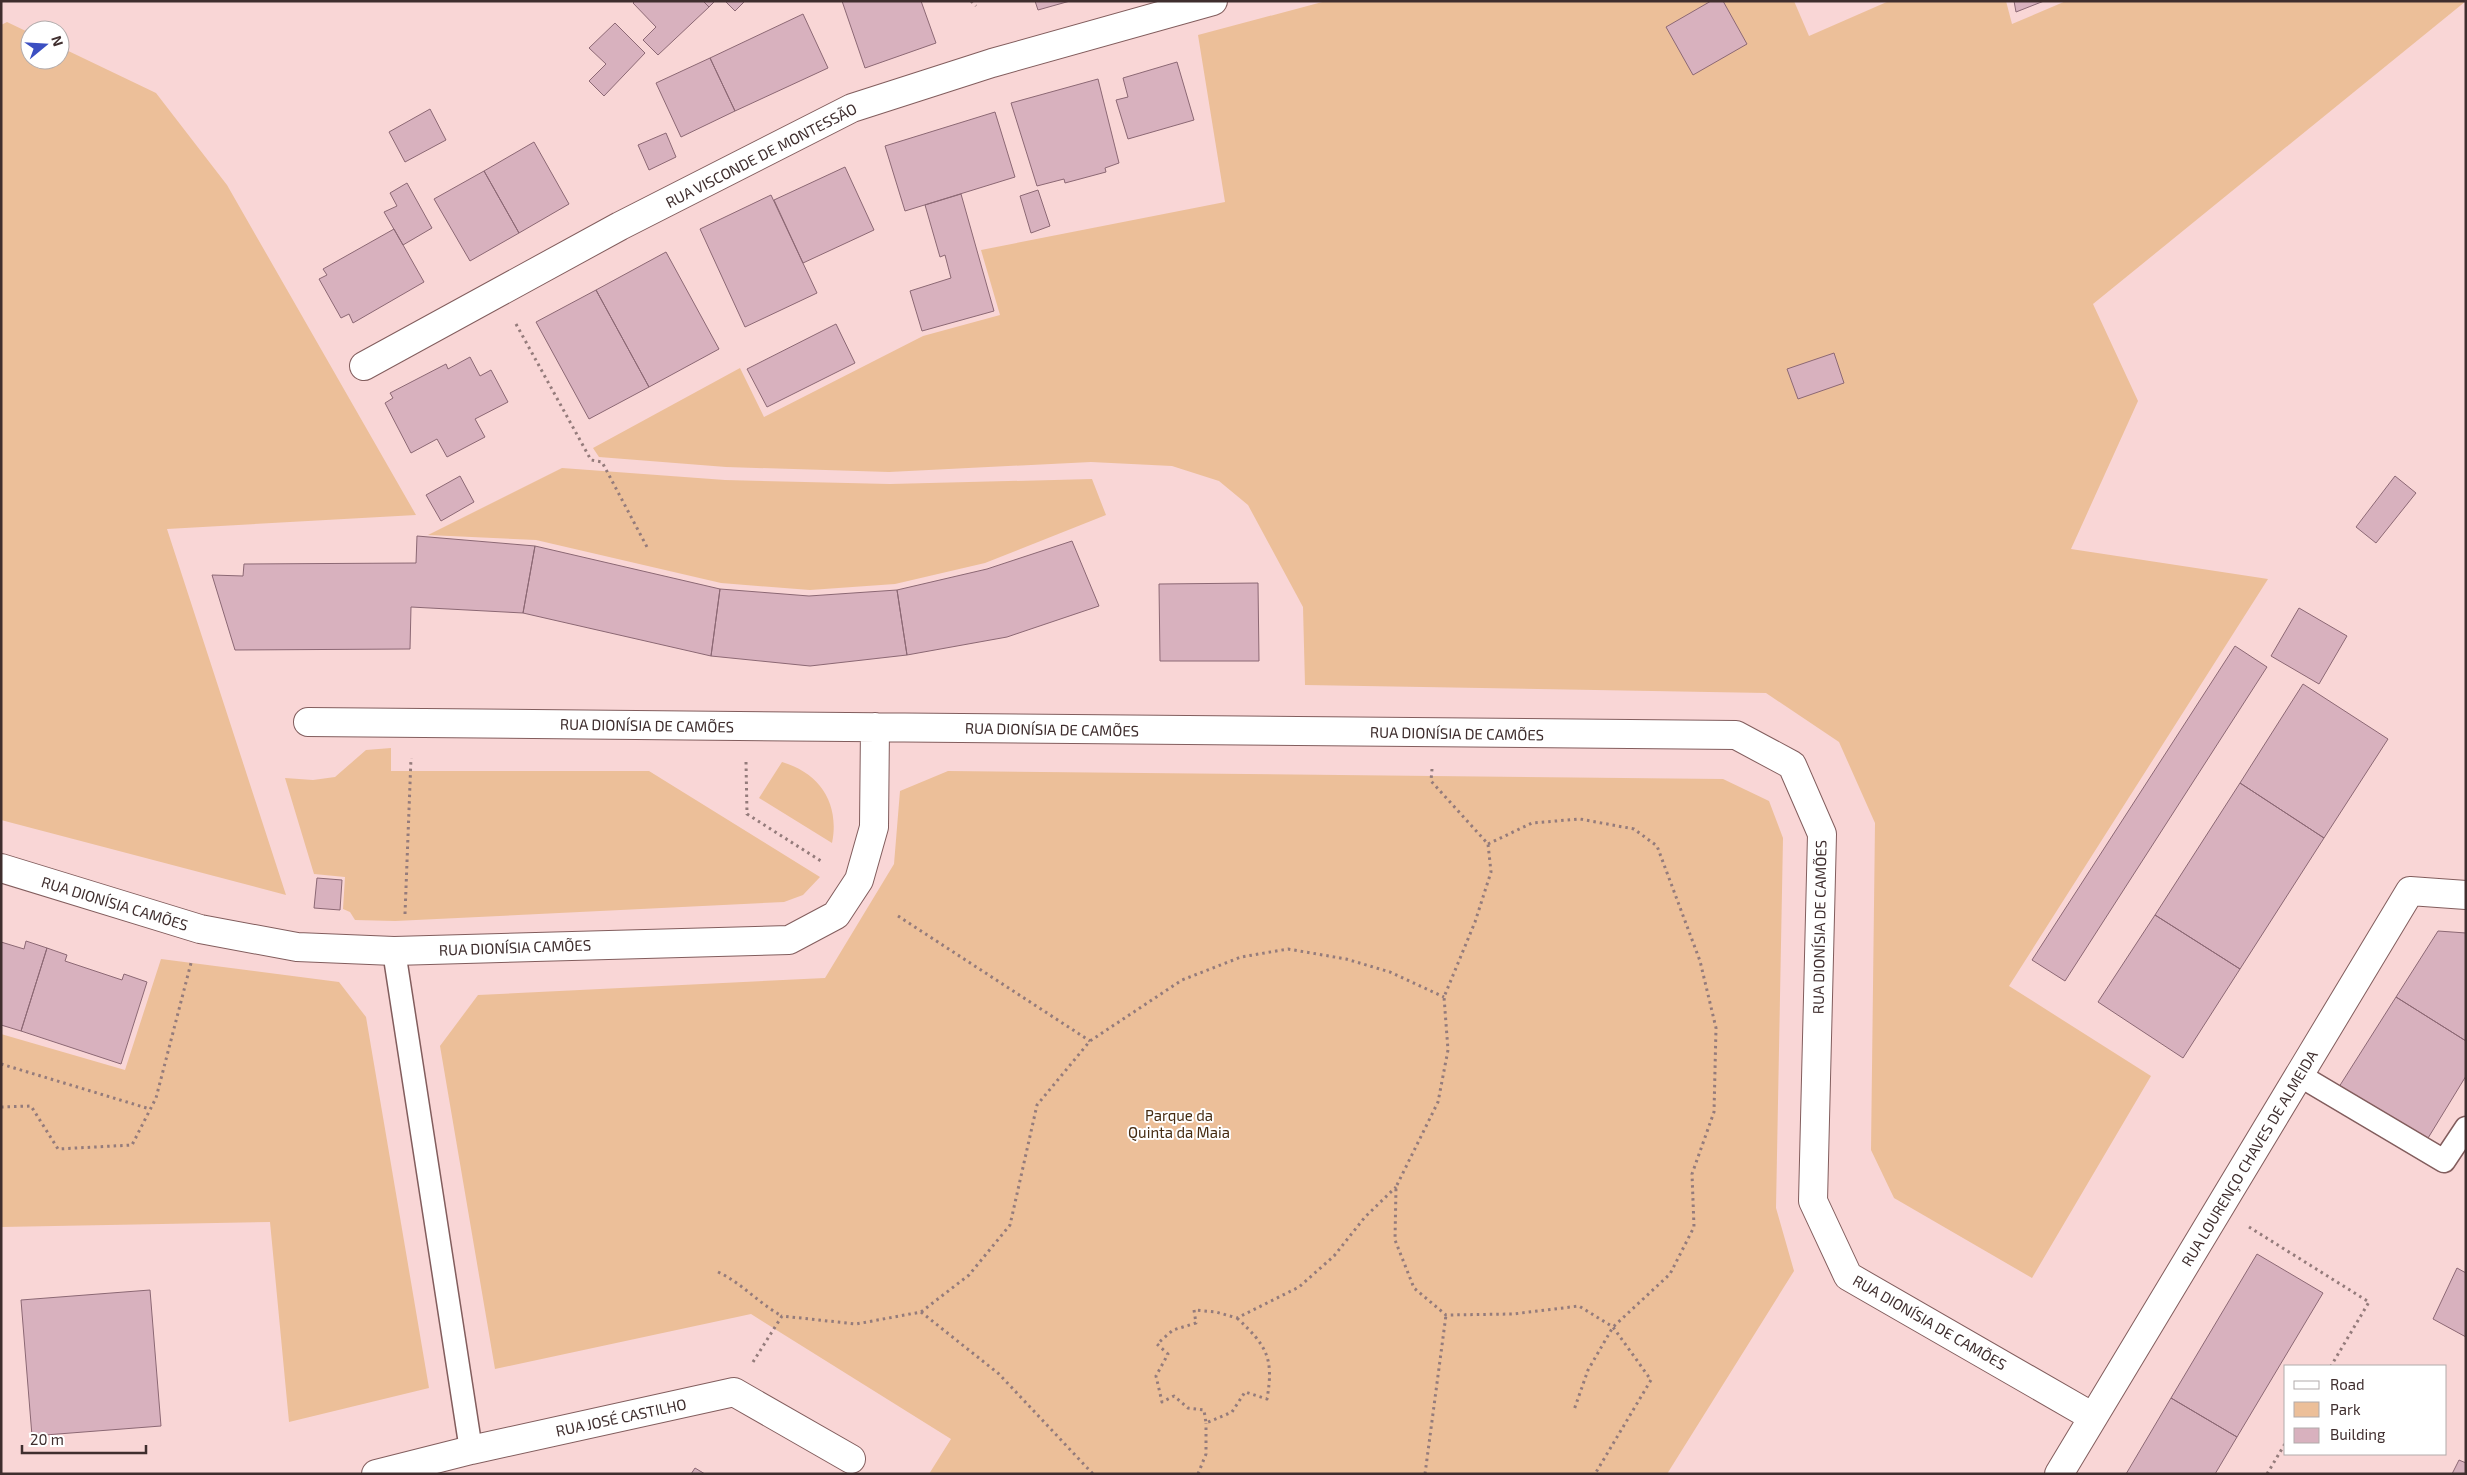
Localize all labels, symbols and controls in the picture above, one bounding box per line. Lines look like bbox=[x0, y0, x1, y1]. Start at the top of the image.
north arrow bbox=[20, 20, 70, 70]
text: N bbox=[48, 33, 67, 48]
street label: RUA VISCONDE DE MONTESSÃO bbox=[662, 99, 860, 211]
street label: RUA DIONÍSIA DE CAMÕES bbox=[560, 714, 734, 736]
street label: RUA DIONÍSIA DE CAMÕES bbox=[965, 718, 1139, 740]
street label: RUA DIONÍSIA DE CAMÕES bbox=[1370, 722, 1544, 744]
street label: RUA DIONÍSIA DE CAMÕES bbox=[1808, 840, 1830, 1014]
street label: RUA DIONÍSIA CAMÕES bbox=[39, 872, 191, 934]
street label: RUA DIONÍSIA CAMÕES bbox=[438, 935, 592, 959]
street label: RUA LOURENÇO CHAVES DE ALMEIDA bbox=[2177, 1046, 2322, 1270]
park label: Parque da Quinta da Maia bbox=[1128, 1106, 1230, 1142]
street label: RUA DIONÍSIA DE CAMÕES bbox=[1850, 1271, 2010, 1373]
legend bbox=[2284, 1365, 2447, 1455]
text: Road bbox=[2330, 1375, 2365, 1393]
street label: RUA JOSÉ CASTILHO bbox=[554, 1394, 688, 1440]
text: Park bbox=[2330, 1400, 2361, 1418]
scale bar bbox=[22, 1422, 146, 1454]
text: Building bbox=[2330, 1425, 2386, 1443]
text: 20 m bbox=[30, 1430, 64, 1448]

